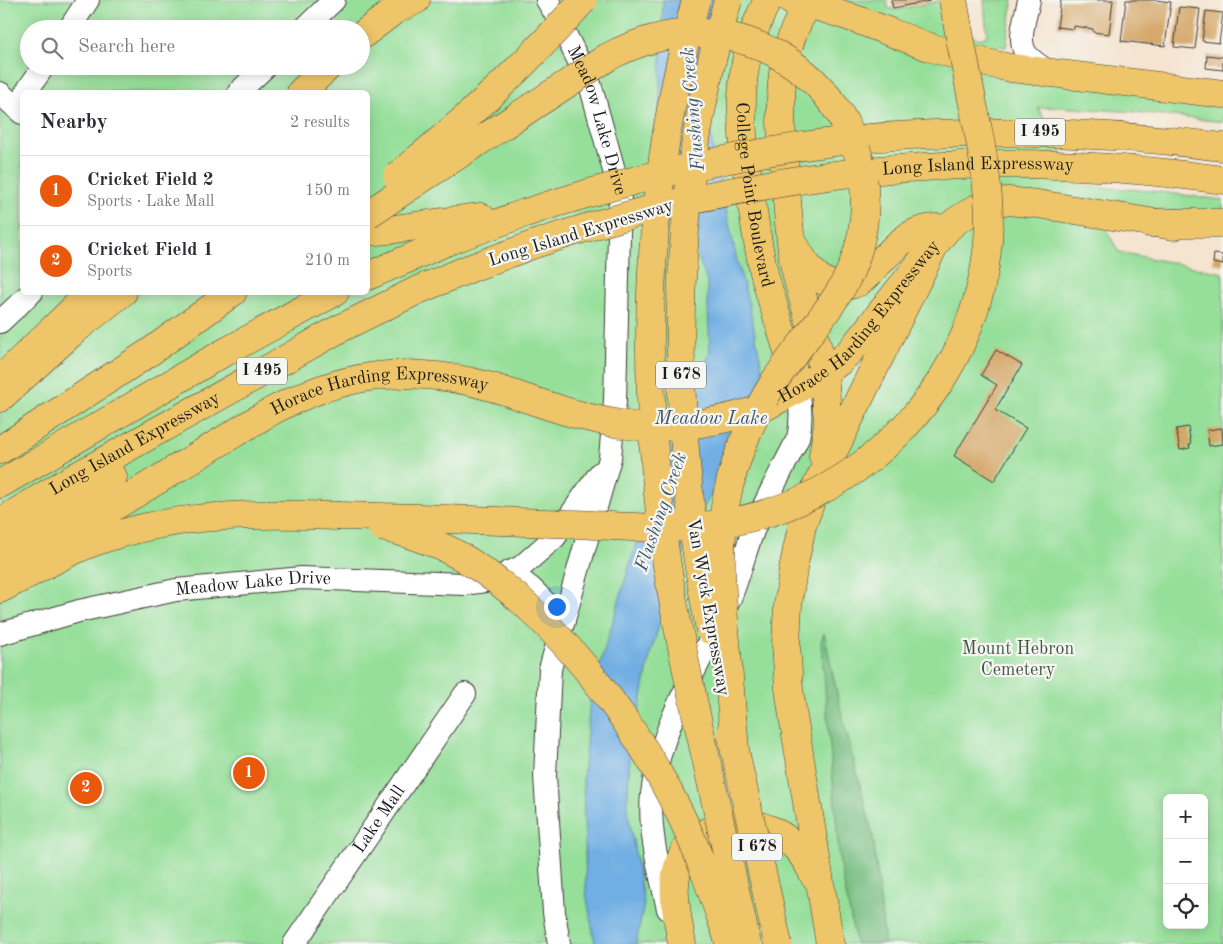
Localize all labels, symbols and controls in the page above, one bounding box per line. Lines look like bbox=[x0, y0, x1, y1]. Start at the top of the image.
search box bbox=[20, 20, 370, 75]
icon: search bbox=[38, 34, 66, 62]
text: Search here bbox=[78, 38, 175, 57]
street label: Meadow Lake Drive bbox=[564, 43, 629, 197]
water label: Flushing Creek bbox=[679, 46, 709, 173]
street label: College Point Boulevard bbox=[733, 102, 777, 289]
text: Nearby bbox=[40, 112, 108, 133]
text: 2 results bbox=[290, 115, 350, 131]
road number: I 495 bbox=[1015, 118, 1065, 146]
street label: Long Island Expressway bbox=[881, 155, 1075, 179]
text: Cricket Field 2 bbox=[87, 171, 214, 190]
text: 1 bbox=[51, 183, 61, 199]
text: 150 m bbox=[305, 183, 350, 199]
text: Sports · Lake Mall bbox=[87, 194, 214, 210]
street label: Long Island Expressway bbox=[486, 196, 676, 270]
street label: Horace Harding Expressway bbox=[775, 237, 944, 407]
text: Cricket Field 1 bbox=[87, 241, 214, 260]
text: 2 bbox=[51, 253, 61, 269]
text: 210 m bbox=[305, 253, 350, 269]
text: Sports bbox=[87, 264, 132, 280]
road number: I 495 bbox=[237, 358, 287, 384]
road number: I 678 bbox=[656, 362, 706, 388]
street label: Horace Harding Expressway bbox=[268, 365, 491, 419]
street label: Long Island Expressway bbox=[47, 388, 224, 499]
water label: Meadow Lake bbox=[654, 410, 768, 429]
water label: Flushing Creek bbox=[632, 450, 691, 575]
street label: Van Wyck Expressway bbox=[683, 517, 733, 698]
street label: Meadow Lake Drive bbox=[174, 569, 331, 599]
your location bbox=[544, 594, 570, 620]
park label: Mount Hebron Cemetery bbox=[962, 640, 1074, 679]
pin: 1 bbox=[233, 754, 265, 792]
pin: 2 bbox=[70, 769, 102, 807]
street label: Lake Mall bbox=[350, 782, 409, 856]
map controls bbox=[1163, 794, 1208, 929]
button: + bbox=[1163, 794, 1208, 839]
road number: I 678 bbox=[732, 834, 782, 860]
button: − bbox=[1163, 839, 1208, 884]
button: locate bbox=[1163, 884, 1208, 929]

